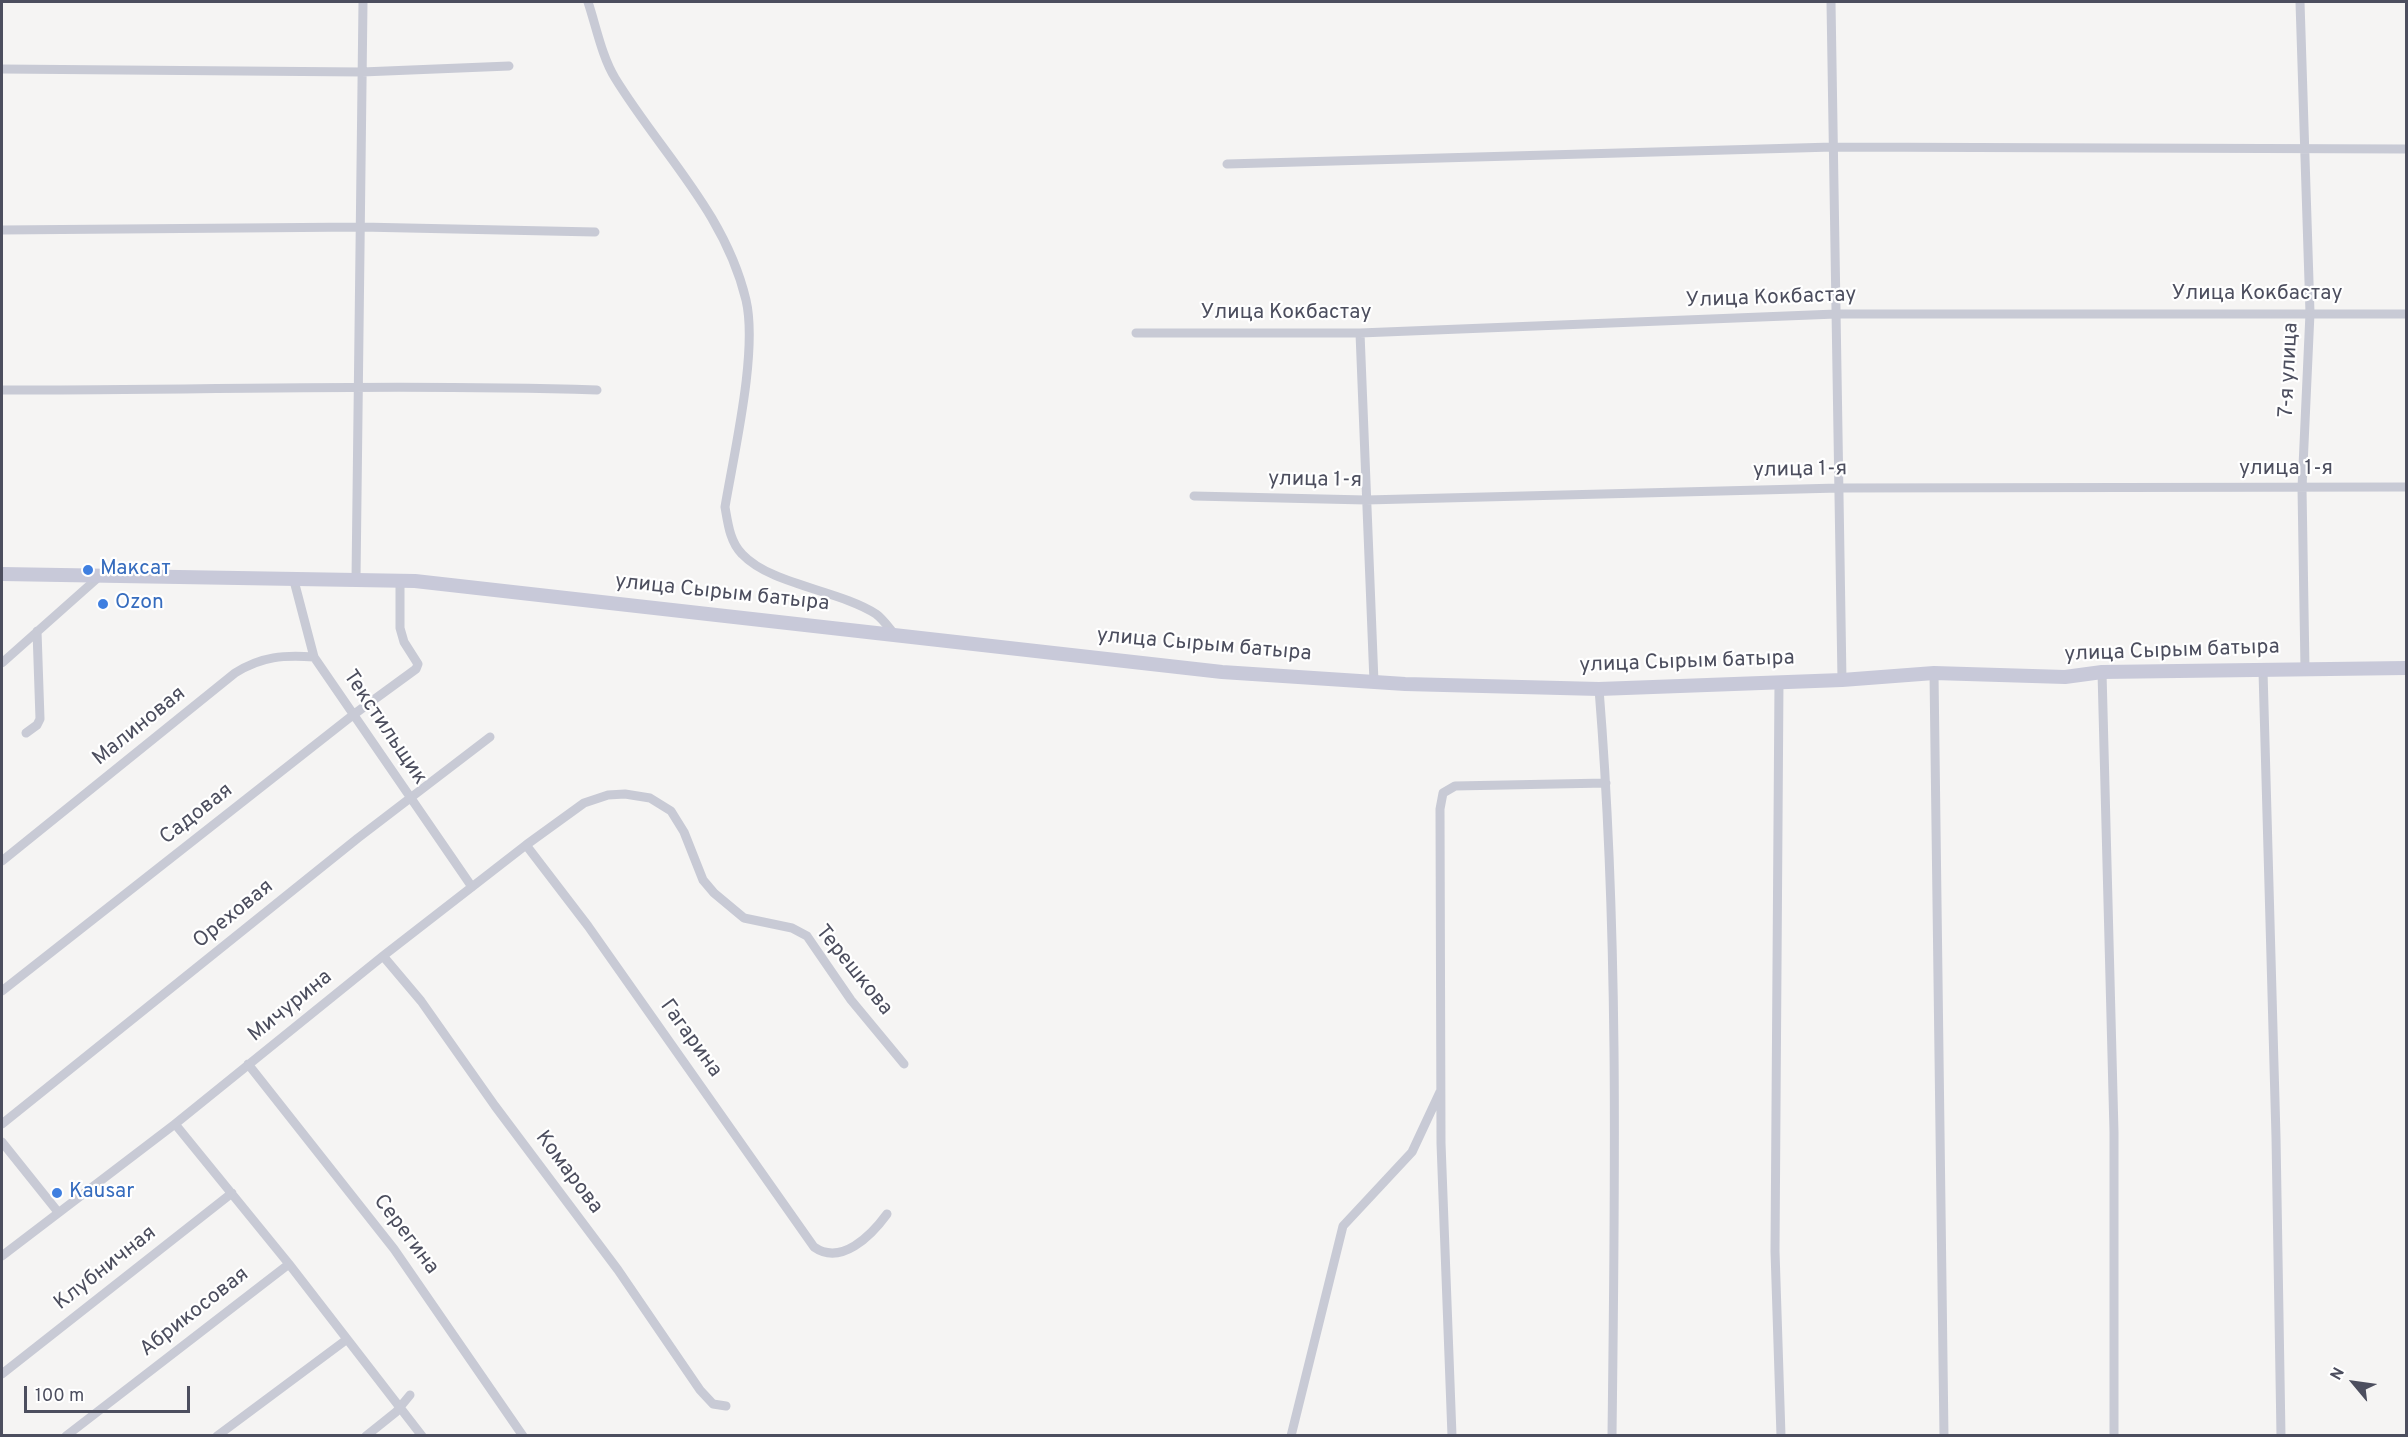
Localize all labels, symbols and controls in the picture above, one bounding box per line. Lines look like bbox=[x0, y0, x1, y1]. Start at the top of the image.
street label: Улица Кокбастау bbox=[2171, 282, 2343, 308]
street label: Улица Кокбастау bbox=[1685, 283, 1857, 315]
street label: Улица Кокбастау bbox=[1200, 301, 1372, 327]
street label: 7-я улица bbox=[2275, 322, 2305, 418]
street label: улица 1-я bbox=[2239, 457, 2333, 483]
street label: улица 1-я bbox=[1753, 458, 1847, 484]
street label: улица 1-я bbox=[1268, 468, 1362, 494]
place label: Максат bbox=[100, 557, 171, 583]
marker: Максат bbox=[81, 563, 95, 577]
street label: улица Сырым батыра bbox=[614, 570, 830, 618]
place label: Ozon bbox=[115, 591, 164, 617]
marker: Ozon bbox=[96, 597, 110, 611]
street label: улица Сырым батыра bbox=[1096, 624, 1312, 668]
street label: улица Сырым батыра bbox=[2064, 636, 2280, 668]
street label: улица Сырым батыра bbox=[1579, 647, 1795, 679]
street label: Текстильщик bbox=[336, 666, 432, 790]
street label: Малиновая bbox=[89, 682, 191, 772]
street label: Садовая bbox=[156, 779, 238, 851]
street label: Ореховая bbox=[189, 875, 279, 955]
street label: Терешкова bbox=[809, 921, 897, 1021]
street label: Мичурина bbox=[244, 966, 338, 1048]
street label: Гагарина bbox=[653, 995, 727, 1083]
street label: Комарова bbox=[529, 1127, 607, 1219]
place label: Kausar bbox=[69, 1180, 135, 1206]
marker: Kausar bbox=[50, 1186, 64, 1200]
street label: Серегина bbox=[367, 1190, 443, 1280]
street label: Клубничная bbox=[50, 1221, 162, 1317]
street label: Абрикосовая bbox=[136, 1263, 254, 1363]
north arrow bbox=[2324, 1353, 2384, 1413]
text: N bbox=[2327, 1364, 2350, 1384]
scale bar bbox=[27, 1374, 194, 1412]
text: 100 m bbox=[35, 1385, 84, 1408]

